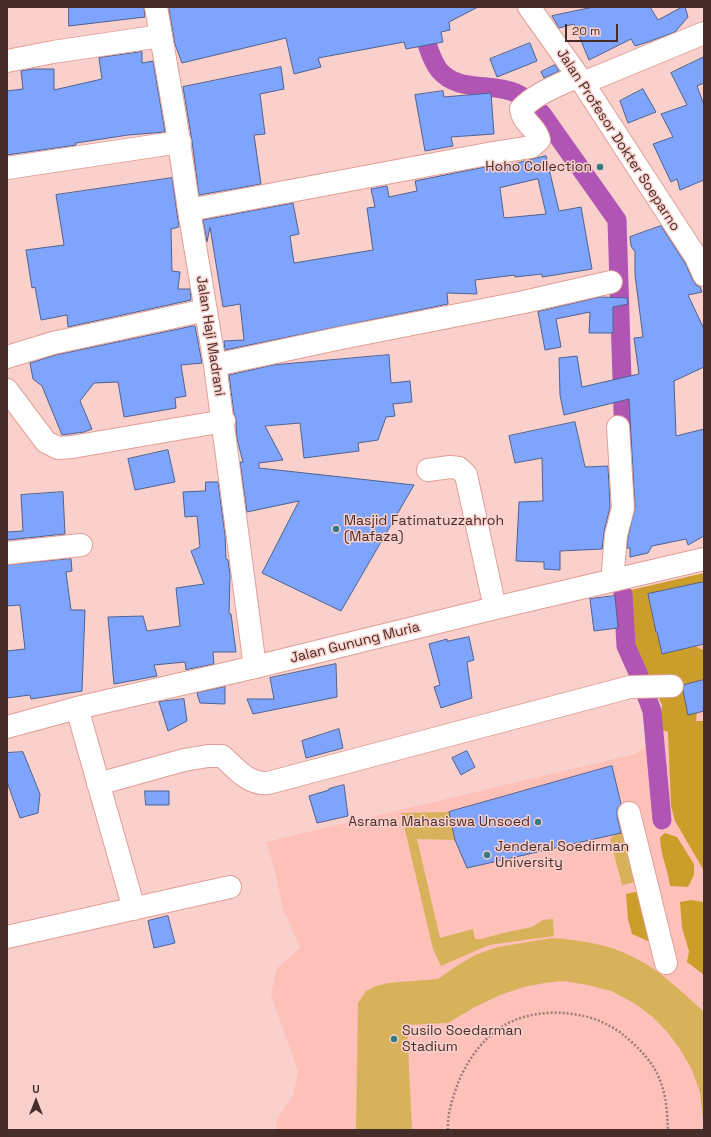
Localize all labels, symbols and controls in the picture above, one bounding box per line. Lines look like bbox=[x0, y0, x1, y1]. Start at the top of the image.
scale bar bbox=[567, 16, 620, 42]
text: 20 m bbox=[572, 23, 600, 39]
street label: Jalan Profesor Dokter Soeparno bbox=[553, 45, 683, 235]
place label: Hoho Collection bbox=[485, 159, 592, 175]
marker: Hoho Collection bbox=[595, 162, 605, 172]
street label: Jalan Haji Madrani bbox=[192, 275, 228, 397]
place label: Masjid Fatimatuzzahroh (Mafaza) bbox=[344, 513, 504, 546]
marker: Masjid Fatimatuzzahroh (Mafaza) bbox=[331, 524, 341, 534]
street label: Jalan Gunung Muria bbox=[288, 619, 422, 667]
place label: Asrama Mahasiswa Unsoed bbox=[348, 814, 530, 830]
marker: Asrama Mahasiswa Unsoed bbox=[533, 817, 543, 827]
place label: Jenderal Soedirman University bbox=[495, 839, 629, 872]
marker: Jenderal Soedirman University bbox=[482, 850, 492, 860]
place label: Susilo Soedarman Stadium bbox=[402, 1023, 522, 1056]
marker: Susilo Soedarman Stadium bbox=[389, 1034, 399, 1044]
north arrow bbox=[16, 1081, 56, 1121]
text: U bbox=[32, 1082, 40, 1096]

